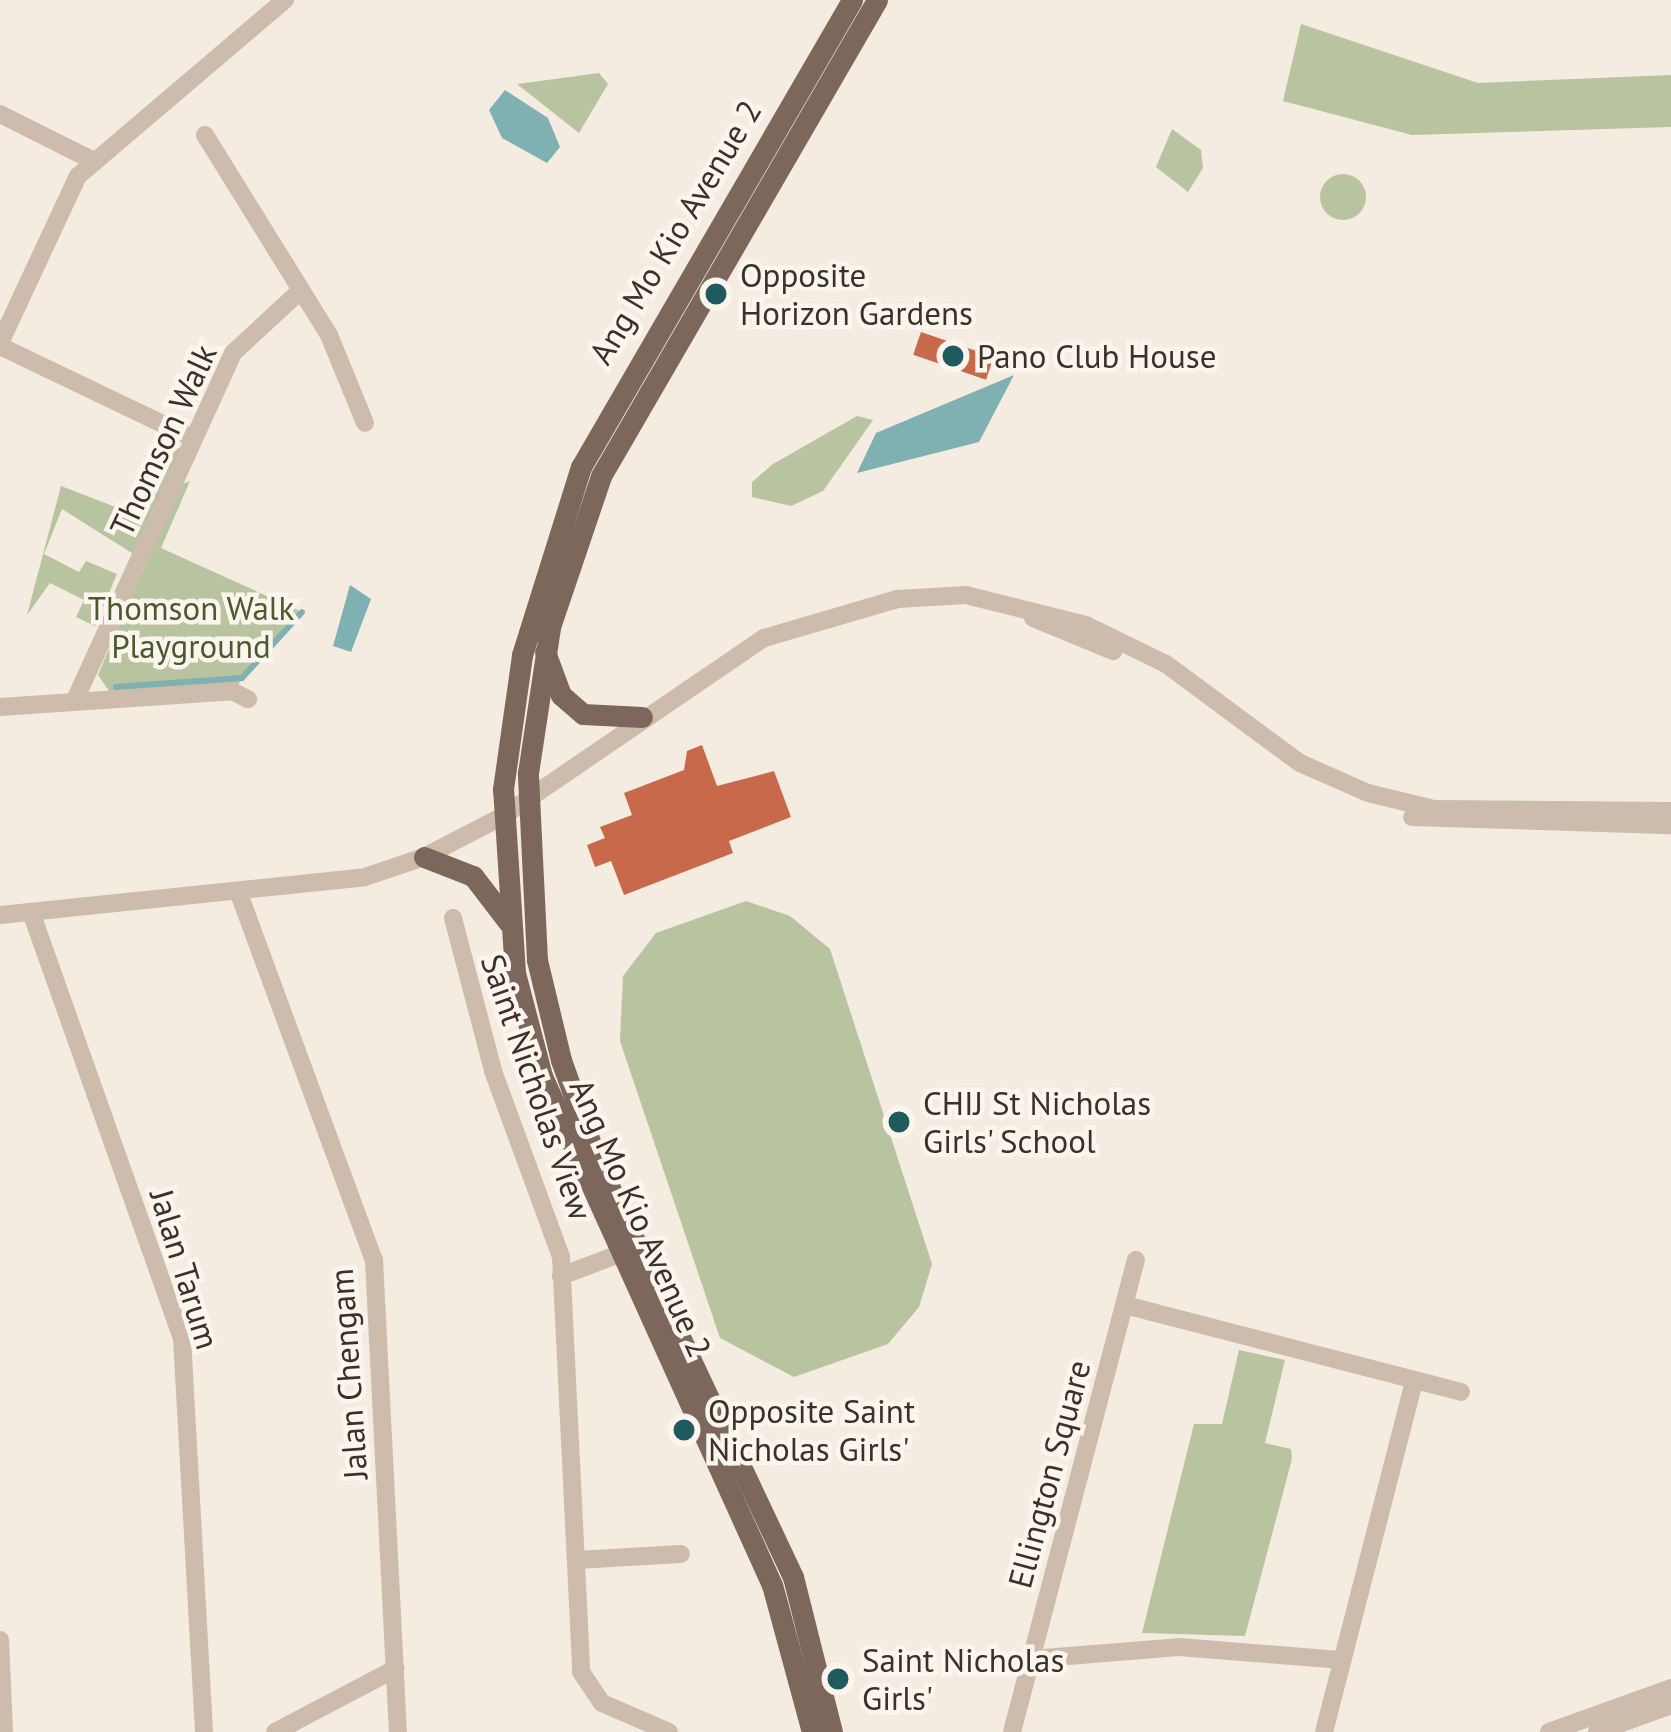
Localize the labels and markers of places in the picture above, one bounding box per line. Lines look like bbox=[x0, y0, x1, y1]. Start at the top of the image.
place label: Opposite Horizon Gardens bbox=[740, 255, 973, 333]
marker: Opposite Horizon Gardens bbox=[703, 281, 729, 307]
place label: Pano Club House bbox=[977, 336, 1216, 376]
marker: Pano Club House bbox=[940, 343, 966, 369]
place label: CHIJ St Nicholas Girls' School bbox=[923, 1083, 1151, 1161]
marker: CHIJ St Nicholas Girls' School bbox=[886, 1109, 912, 1135]
place label: Opposite Saint Nicholas Girls' bbox=[708, 1391, 915, 1469]
marker: Opposite Saint Nicholas Girls' bbox=[671, 1417, 697, 1443]
place label: Saint Nicholas Girls' bbox=[862, 1640, 1064, 1718]
marker: Saint Nicholas Girls' bbox=[825, 1666, 851, 1692]

